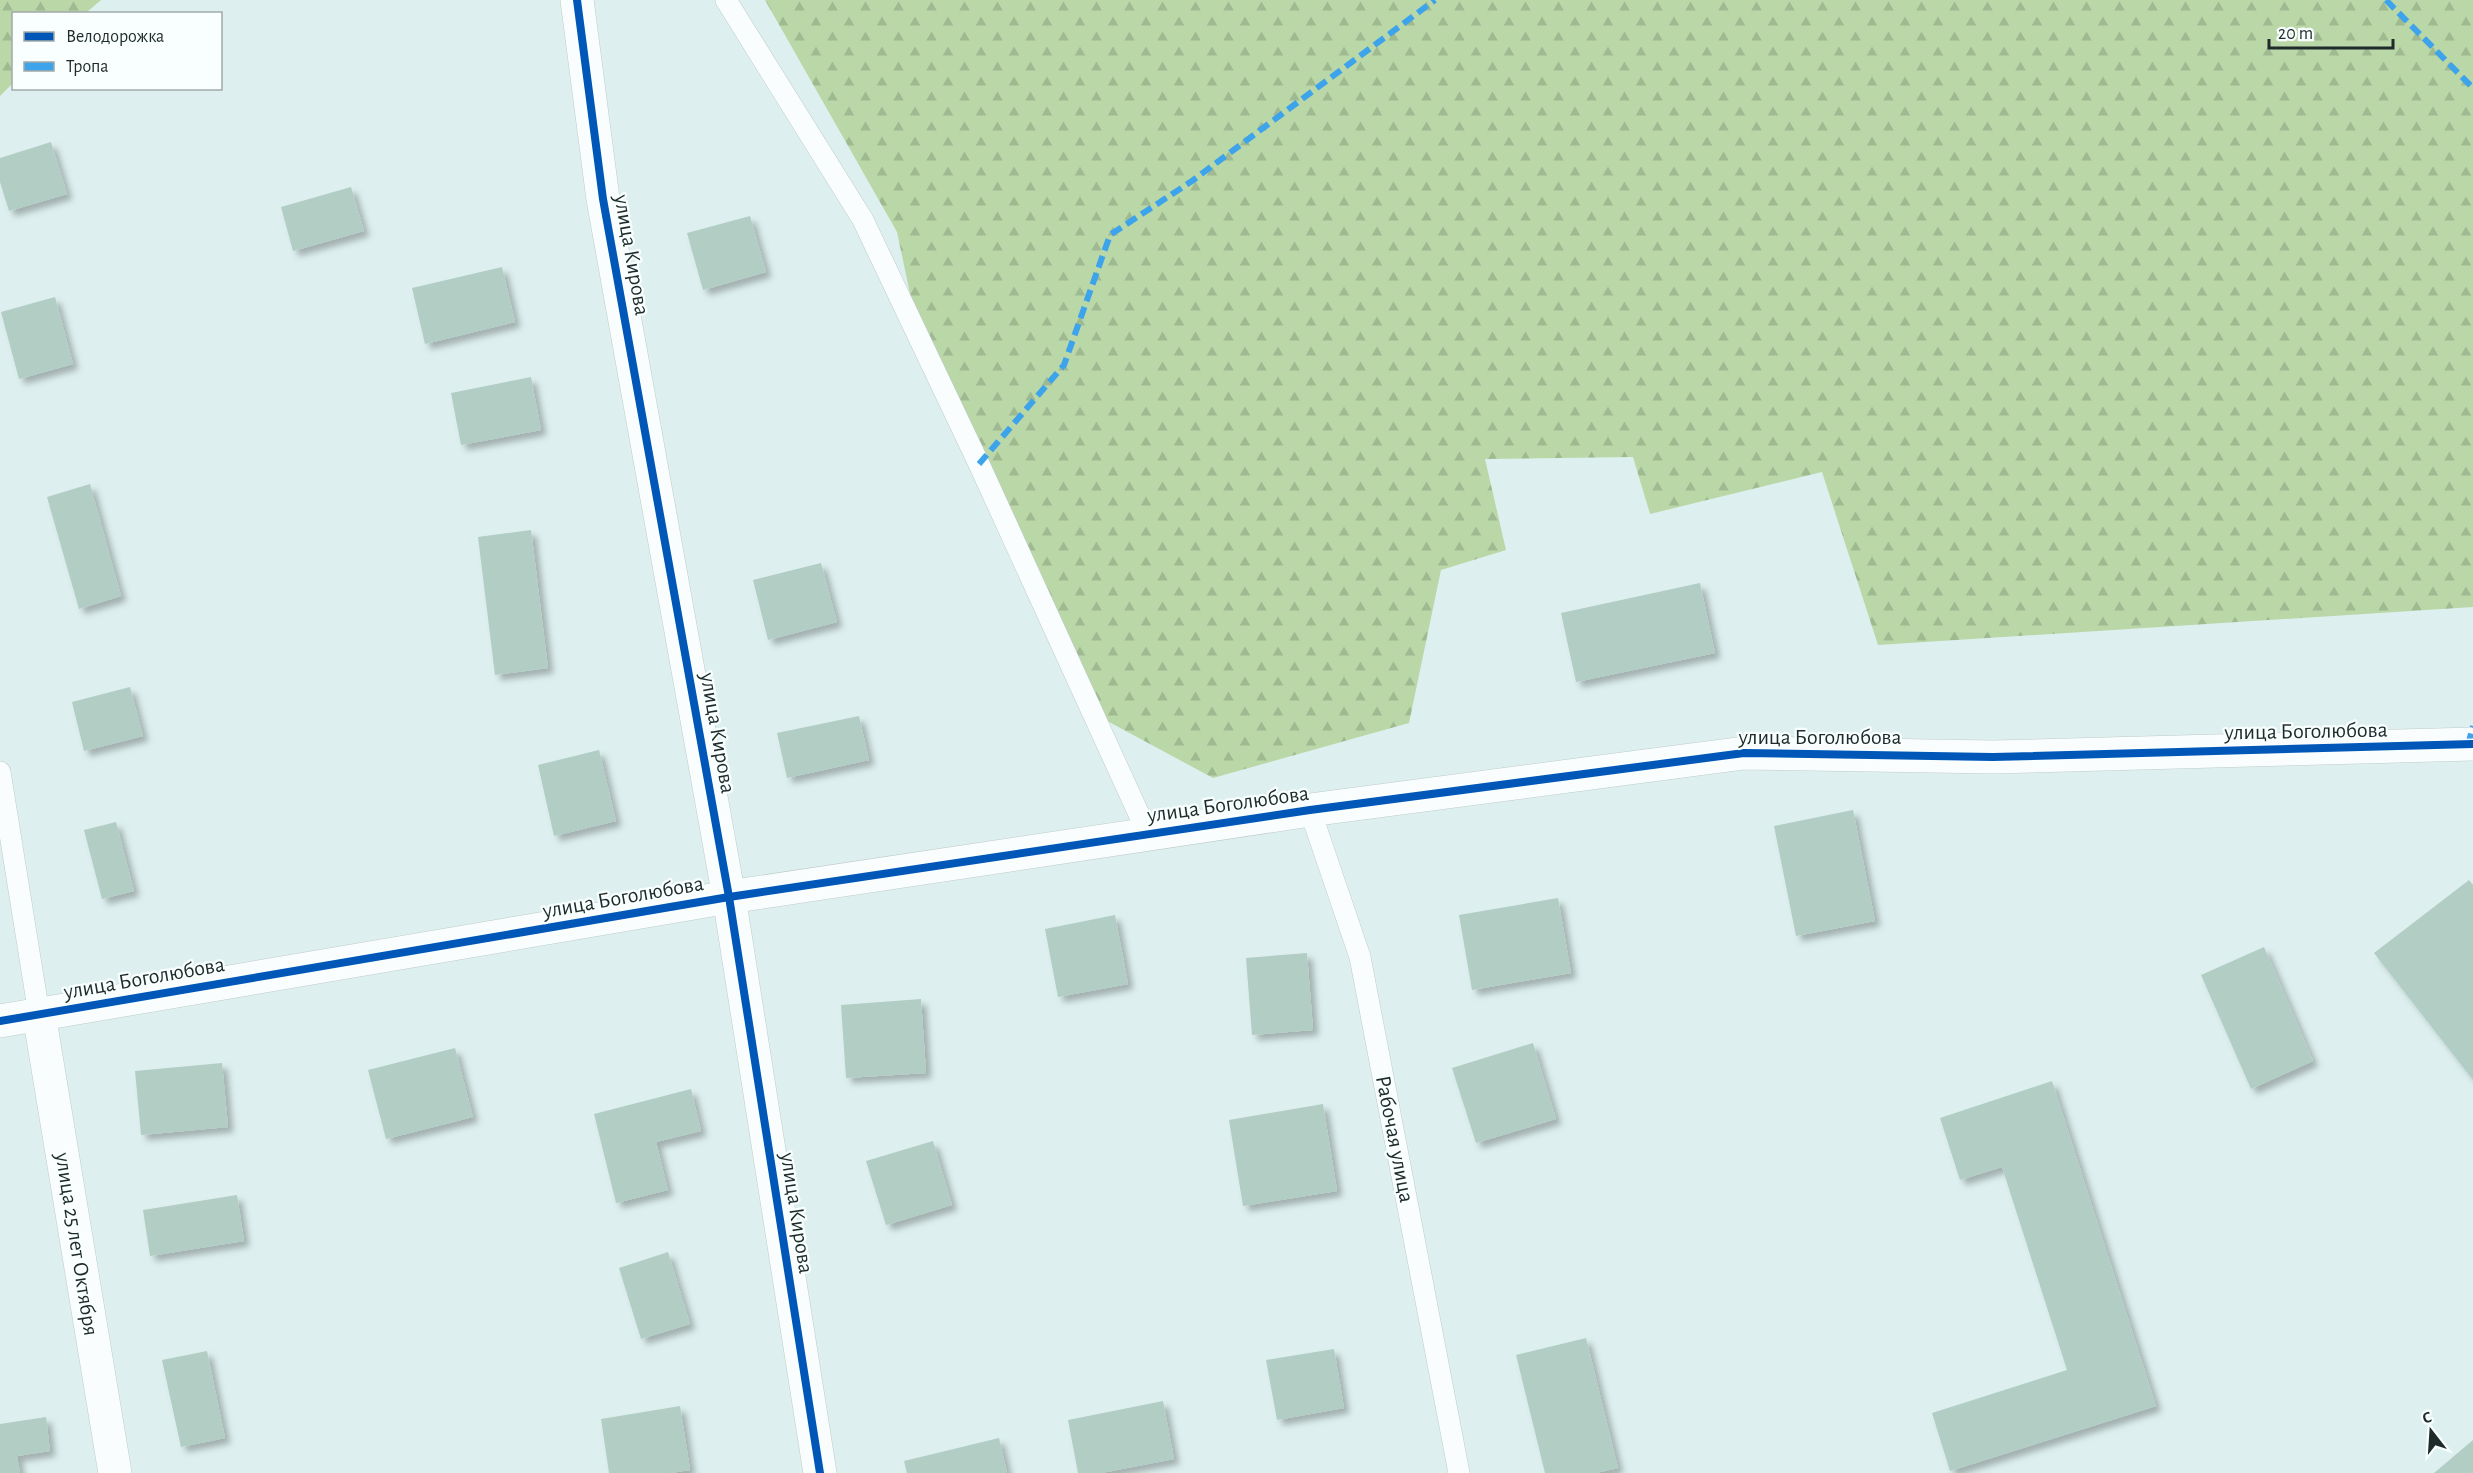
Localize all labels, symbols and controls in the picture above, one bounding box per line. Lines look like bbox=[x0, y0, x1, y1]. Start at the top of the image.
legend bbox=[12, 12, 222, 90]
scale bar bbox=[2269, 12, 2394, 50]
text: 20 m bbox=[2278, 25, 2313, 43]
text: Велодорожка bbox=[66, 28, 164, 46]
text: Тропа bbox=[66, 58, 109, 76]
street label: улица Кирова bbox=[610, 192, 653, 317]
street label: улица Кирова bbox=[696, 670, 739, 795]
street label: улица Боголюбова bbox=[2223, 719, 2388, 743]
street label: улица Боголюбова bbox=[1737, 726, 1902, 748]
street label: улица Боголюбова bbox=[1145, 782, 1310, 826]
street label: улица Боголюбова bbox=[540, 872, 705, 922]
street label: улица Боголюбова bbox=[61, 953, 226, 1003]
street label: Рабочая улица bbox=[1372, 1074, 1418, 1204]
street label: улица 25 лет Октября bbox=[51, 1150, 102, 1337]
street label: улица Кирова bbox=[776, 1150, 817, 1275]
north arrow bbox=[2401, 1401, 2461, 1461]
text: С bbox=[2420, 1409, 2434, 1427]

